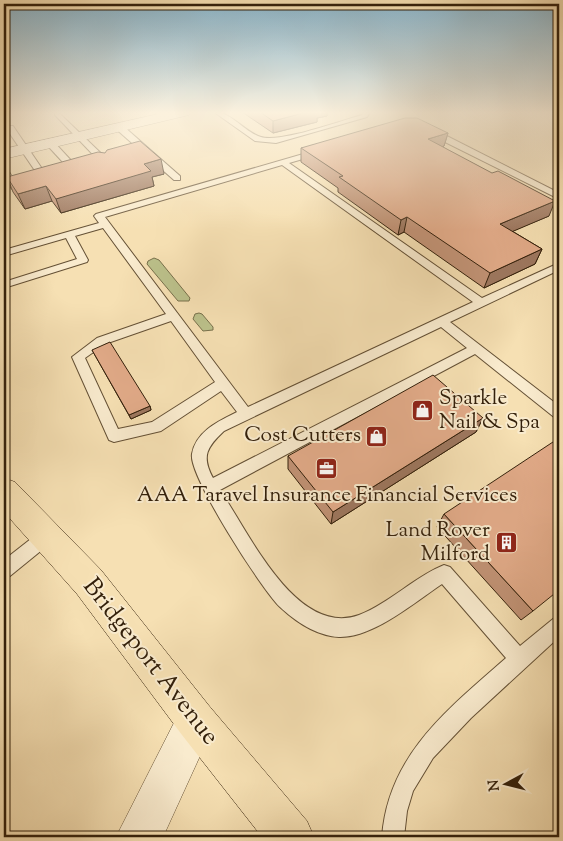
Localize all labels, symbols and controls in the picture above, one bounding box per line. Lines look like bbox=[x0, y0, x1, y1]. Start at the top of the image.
place label: Sparkle Nail & Spa bbox=[439, 384, 540, 438]
shop icon: Sparkle Nail & Spa bbox=[411, 399, 435, 423]
place label: Cost Cutters bbox=[244, 421, 361, 451]
shop icon: Cost Cutters bbox=[365, 424, 389, 448]
office icon: AAA Taravel Insurance Financial Services bbox=[315, 457, 339, 481]
place label: AAA Taravel Insurance Financial Services bbox=[137, 481, 517, 511]
place label: Land Rover Milford bbox=[386, 516, 490, 570]
building icon: Land Rover Milford bbox=[494, 531, 518, 555]
street label: Bridgeport Avenue bbox=[73, 571, 227, 753]
north arrow bbox=[480, 758, 530, 808]
text: N bbox=[484, 779, 506, 792]

